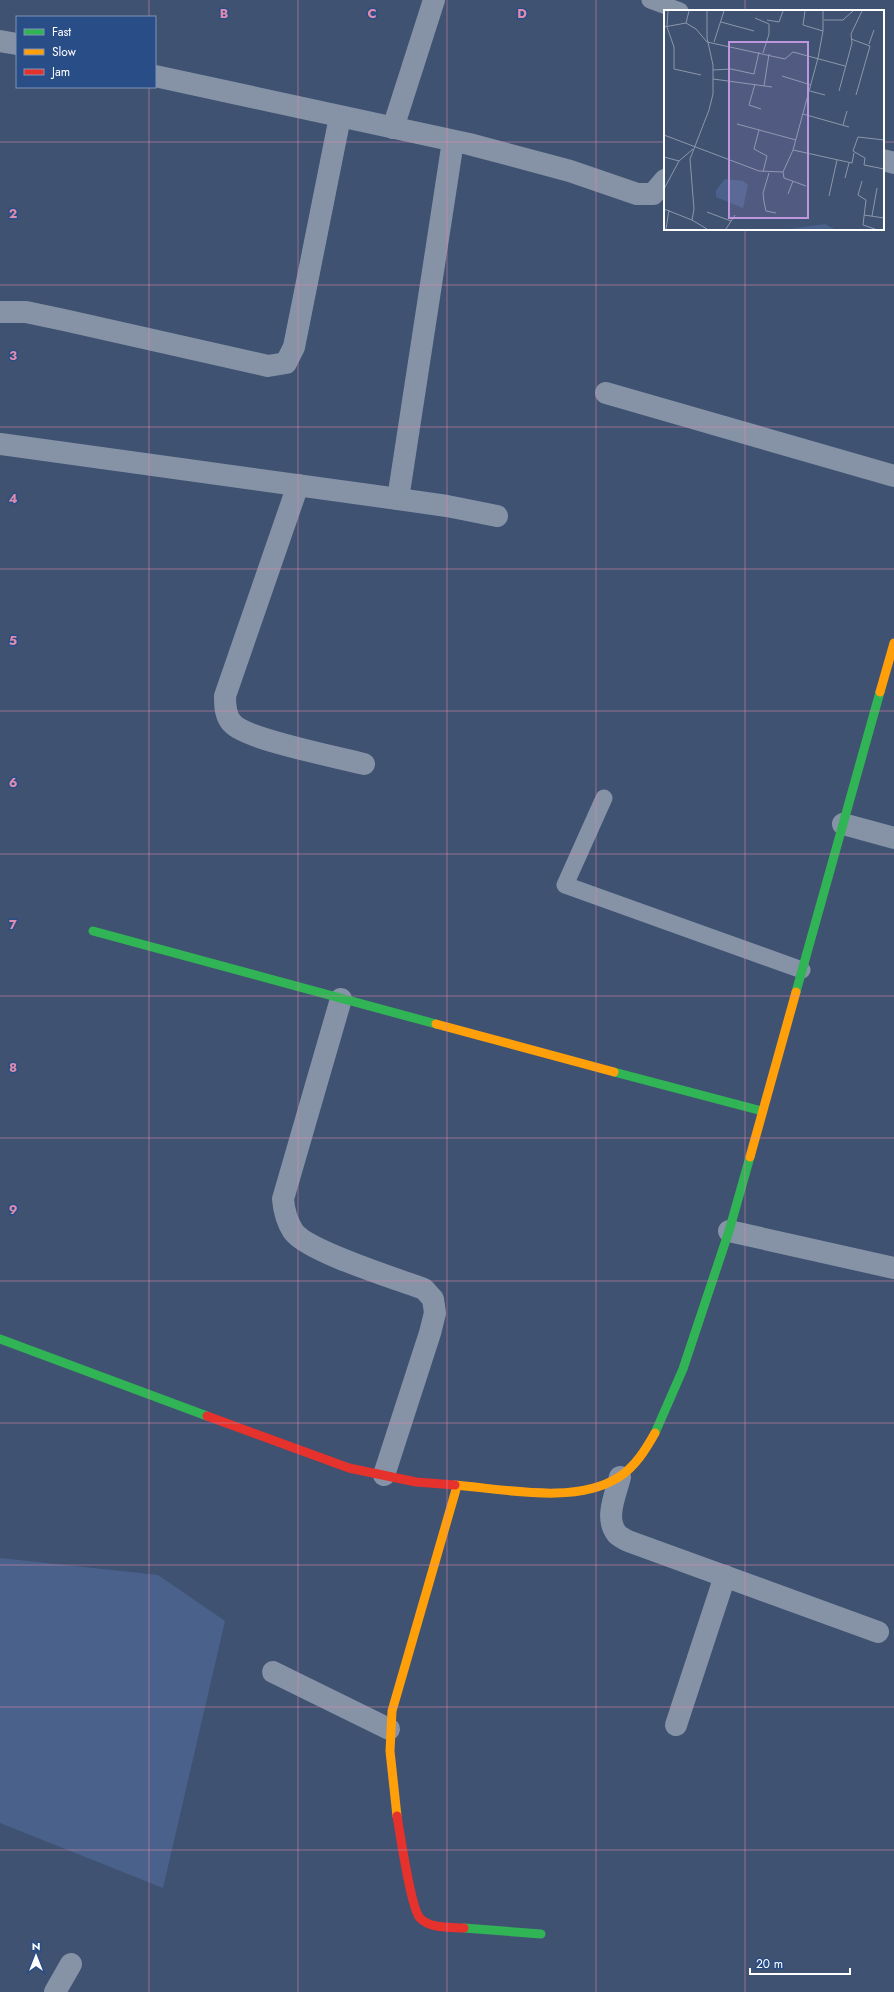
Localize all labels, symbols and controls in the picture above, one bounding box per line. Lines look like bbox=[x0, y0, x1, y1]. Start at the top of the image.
text: B bbox=[220, 4, 229, 23]
text: C bbox=[367, 4, 377, 23]
text: D bbox=[517, 4, 527, 23]
inset map bbox=[664, 10, 884, 230]
legend bbox=[16, 16, 156, 88]
text: Fast bbox=[52, 23, 71, 41]
text: Slow bbox=[52, 43, 77, 61]
text: Jam bbox=[50, 63, 70, 81]
text: 2 bbox=[9, 204, 17, 223]
text: 3 bbox=[9, 346, 17, 365]
text: 4 bbox=[8, 489, 18, 508]
text: 5 bbox=[9, 631, 17, 650]
text: 6 bbox=[9, 773, 18, 792]
text: 7 bbox=[9, 915, 17, 934]
text: 8 bbox=[9, 1058, 17, 1077]
text: 9 bbox=[9, 1200, 18, 1219]
north arrow bbox=[16, 1936, 56, 1976]
text: N bbox=[32, 1938, 40, 1954]
scale bar bbox=[750, 1950, 850, 1976]
text: 20 m bbox=[756, 1955, 783, 1973]

